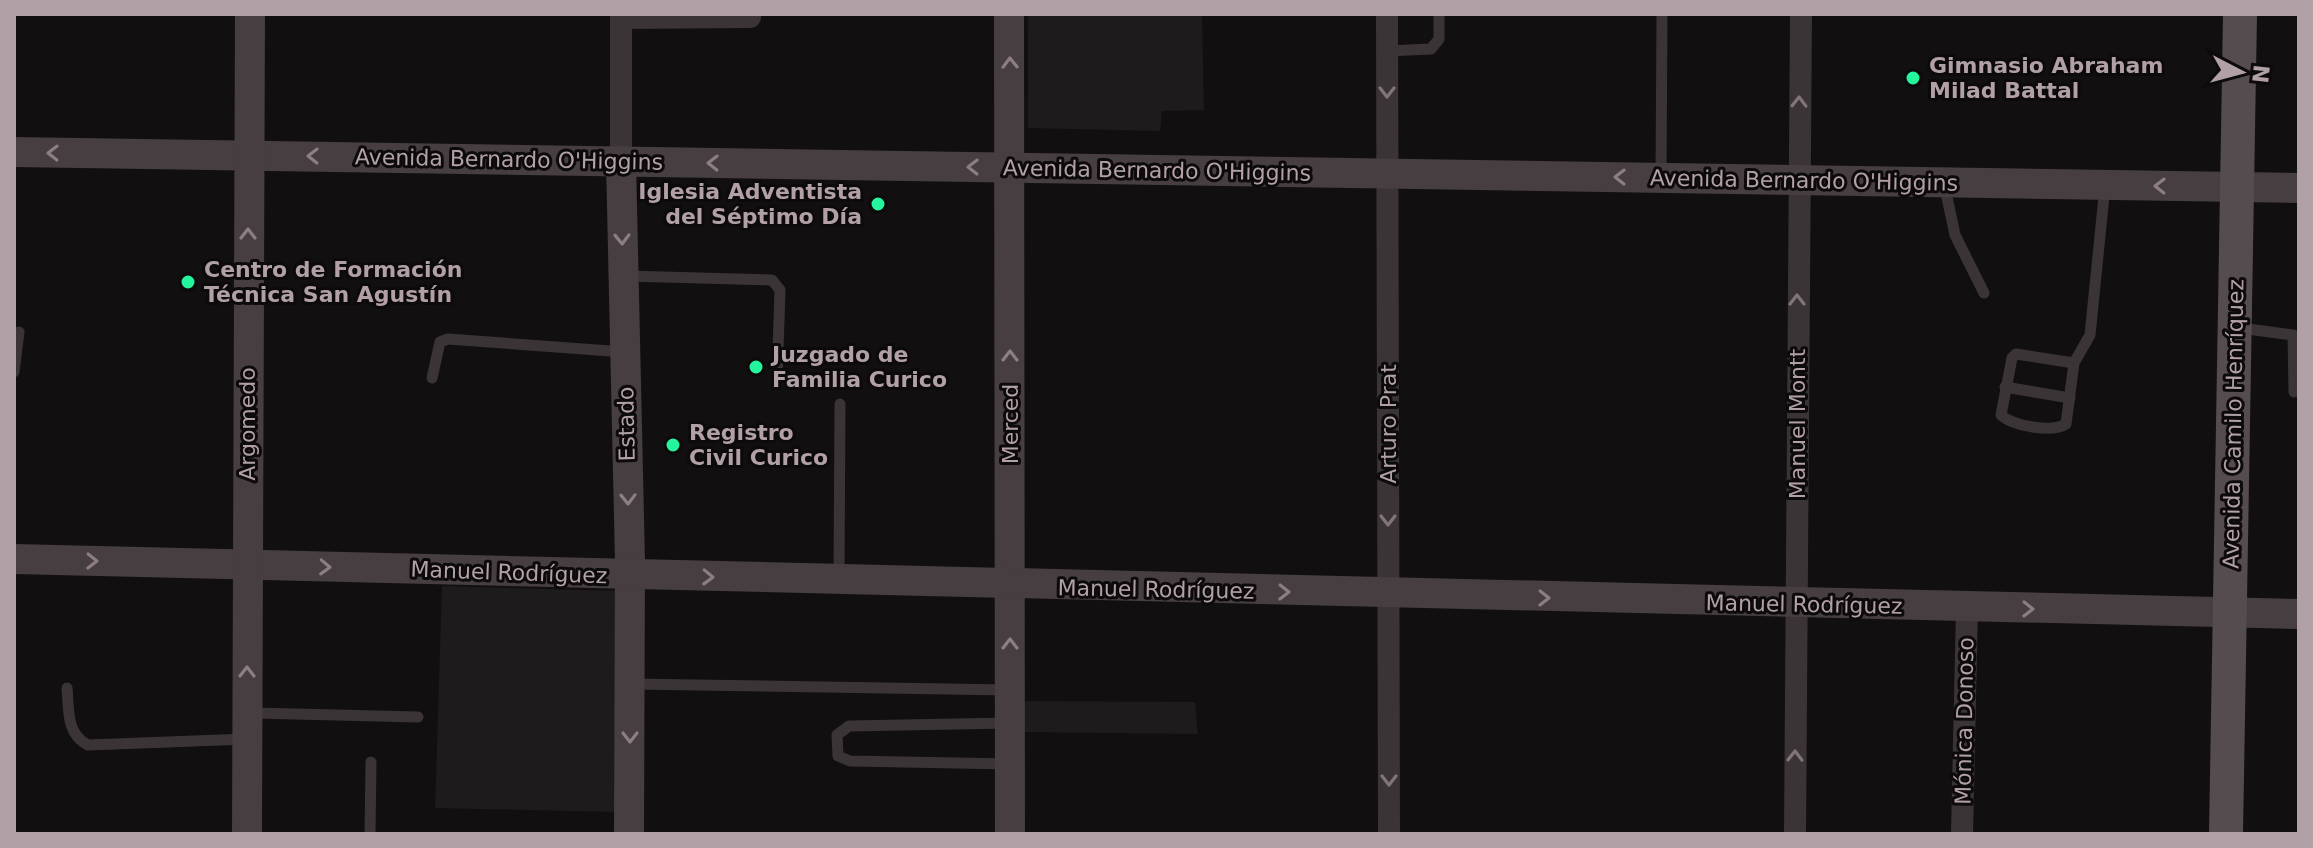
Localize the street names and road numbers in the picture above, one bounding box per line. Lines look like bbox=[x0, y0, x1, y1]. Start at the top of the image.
street label: Avenida Bernardo O'Higgins bbox=[355, 144, 663, 175]
street label: Avenida Bernardo O'Higgins bbox=[1003, 155, 1311, 186]
street label: Avenida Bernardo O'Higgins bbox=[1650, 165, 1958, 196]
street label: Avenida Camilo Henríquez bbox=[2218, 279, 2249, 569]
street label: Manuel Montt bbox=[1785, 348, 1810, 499]
street label: Arturo Prat bbox=[1376, 364, 1401, 484]
street label: Argomedo bbox=[235, 367, 260, 481]
street label: Merced bbox=[998, 384, 1023, 464]
street label: Estado bbox=[613, 386, 640, 462]
street label: Manuel Rodríguez bbox=[410, 557, 608, 588]
street label: Manuel Rodríguez bbox=[1057, 575, 1255, 604]
street label: Manuel Rodríguez bbox=[1705, 590, 1903, 619]
street label: Mónica Donoso bbox=[1951, 637, 1978, 805]

